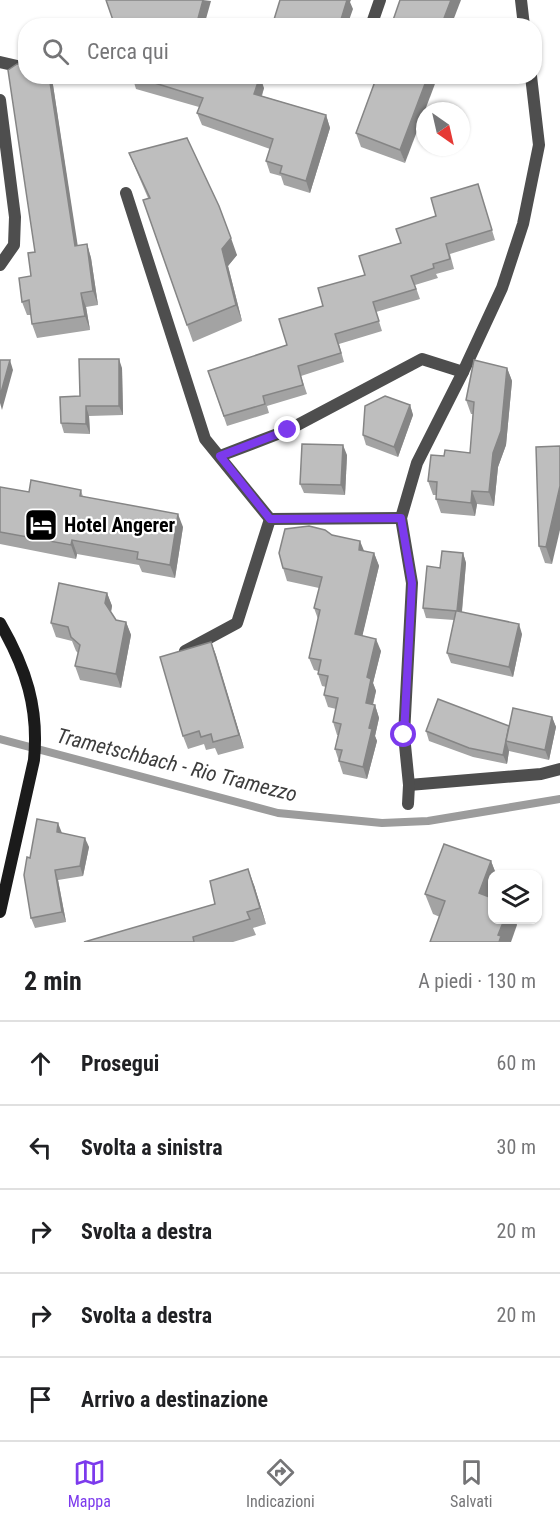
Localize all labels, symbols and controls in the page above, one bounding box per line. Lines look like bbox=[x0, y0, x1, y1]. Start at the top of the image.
search box bbox=[18, 18, 542, 84]
icon: search bbox=[39, 35, 72, 68]
text: Cerca qui bbox=[87, 39, 169, 64]
north arrow bbox=[416, 102, 470, 156]
route end bbox=[274, 416, 300, 442]
hotel icon: Hotel Angerer bbox=[23, 507, 59, 543]
place label: Hotel Angerer bbox=[64, 513, 176, 537]
route start bbox=[390, 721, 416, 747]
water label: Trametschbach - Rio Tramezzo bbox=[54, 724, 300, 806]
map controls bbox=[488, 870, 542, 924]
button: layers bbox=[488, 870, 542, 924]
text: 2 min bbox=[24, 966, 82, 996]
text: A piedi · 130 m bbox=[418, 969, 536, 993]
icon: ahead bbox=[24, 1047, 57, 1080]
text: Prosegui bbox=[81, 1051, 159, 1076]
text: 60 m bbox=[497, 1051, 536, 1075]
icon: left bbox=[24, 1131, 57, 1164]
text: Svolta a sinistra bbox=[81, 1135, 223, 1160]
text: 30 m bbox=[497, 1135, 536, 1159]
icon: right bbox=[24, 1215, 57, 1248]
text: Svolta a destra bbox=[81, 1219, 212, 1244]
text: 20 m bbox=[497, 1219, 536, 1243]
icon: right bbox=[24, 1299, 57, 1332]
text: Svolta a destra bbox=[81, 1303, 212, 1328]
text: 20 m bbox=[497, 1303, 536, 1327]
icon: arrive bbox=[24, 1383, 57, 1416]
text: Arrivo a destinazione bbox=[81, 1387, 268, 1412]
tab: Mappa bbox=[68, 1456, 111, 1511]
tab: Indicazioni bbox=[246, 1456, 315, 1511]
tab: Salvati bbox=[450, 1456, 492, 1511]

